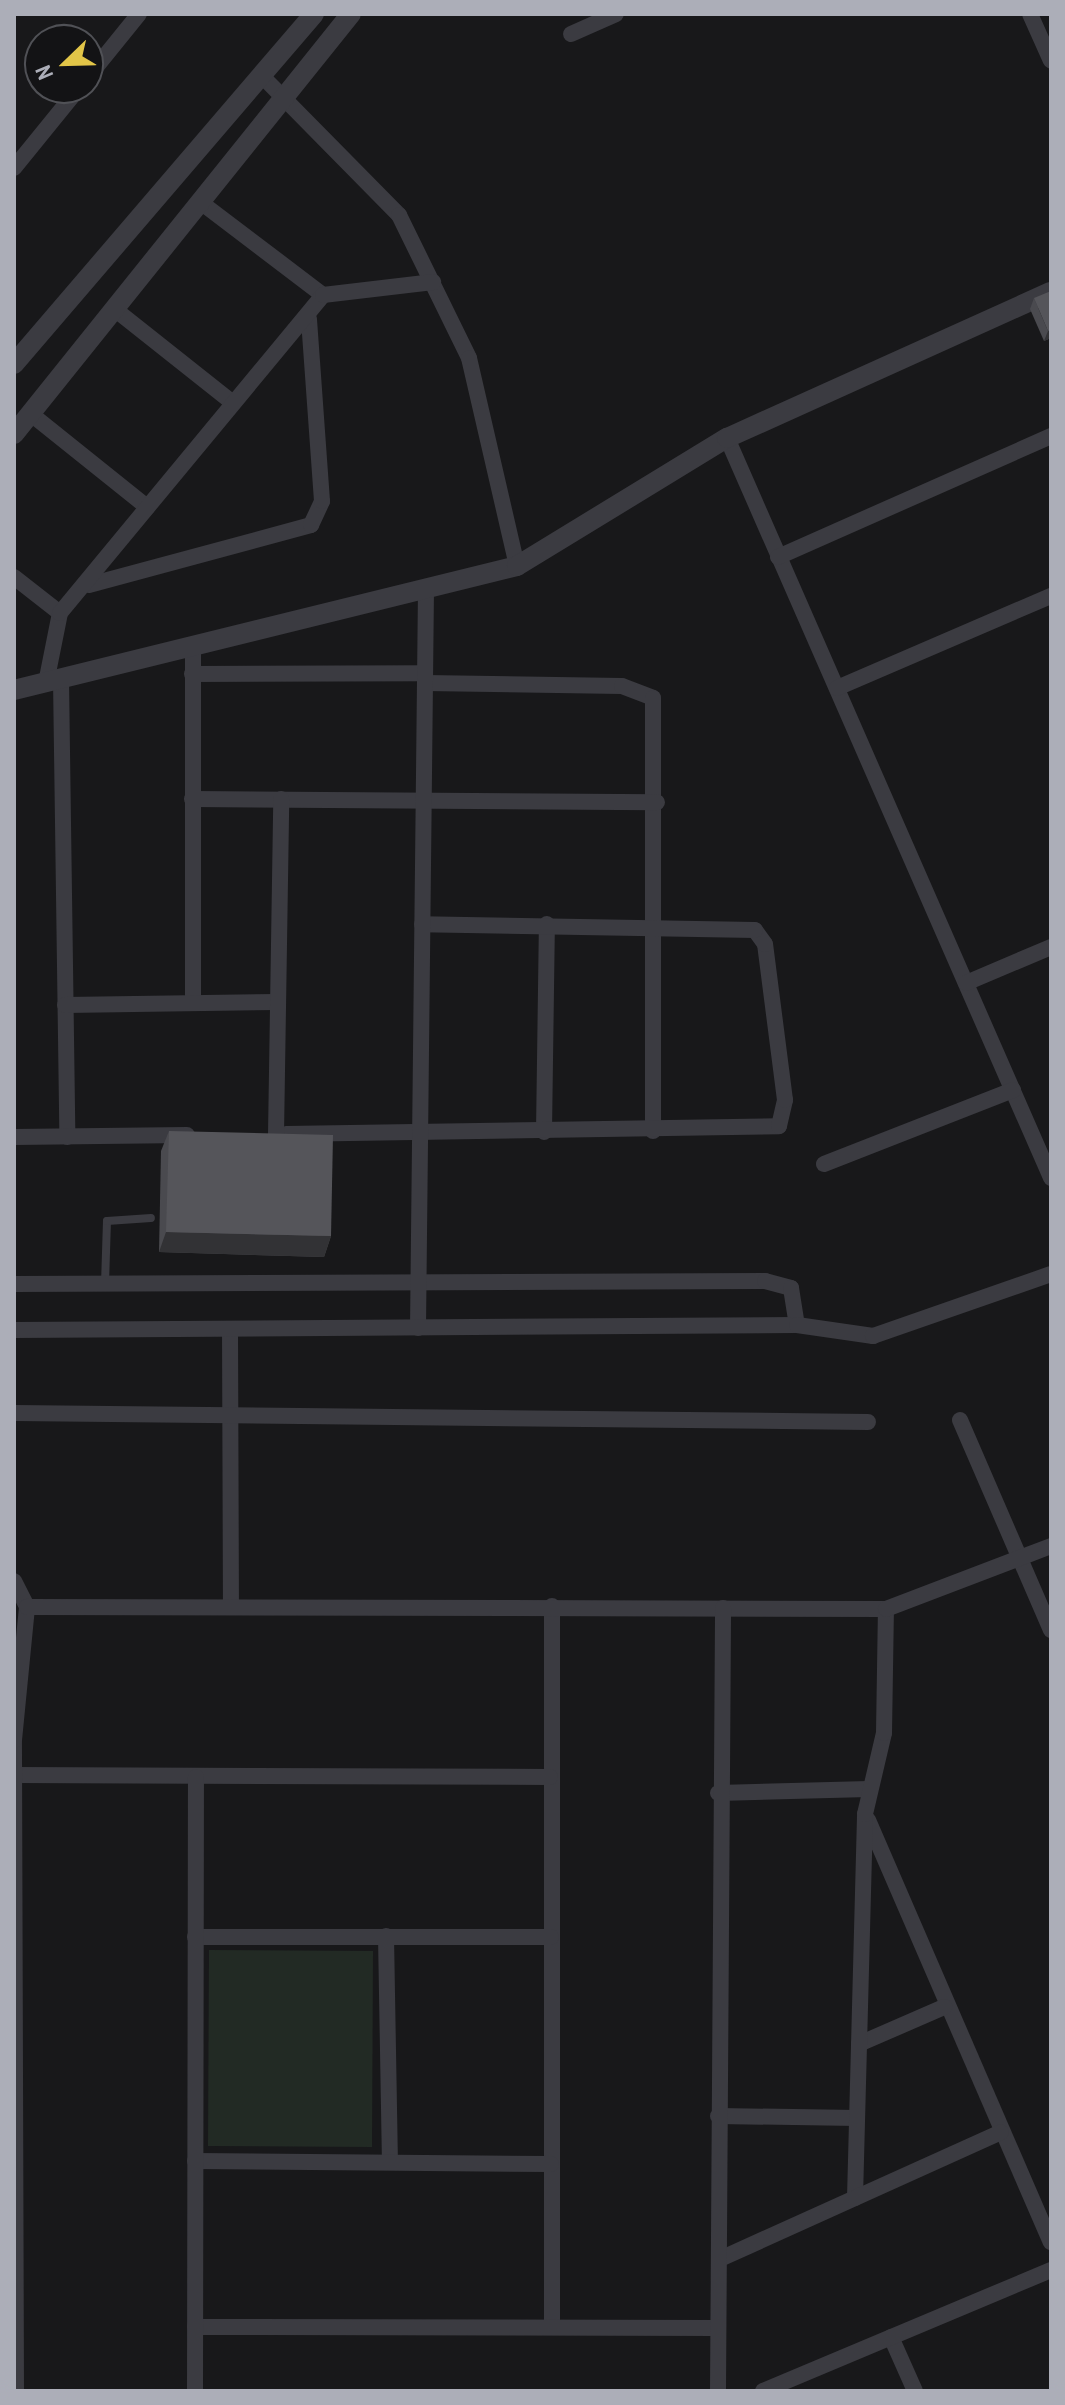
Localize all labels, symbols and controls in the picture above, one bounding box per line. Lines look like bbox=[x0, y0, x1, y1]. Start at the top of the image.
north arrow bbox=[24, 24, 104, 104]
text: N bbox=[27, 61, 60, 84]

